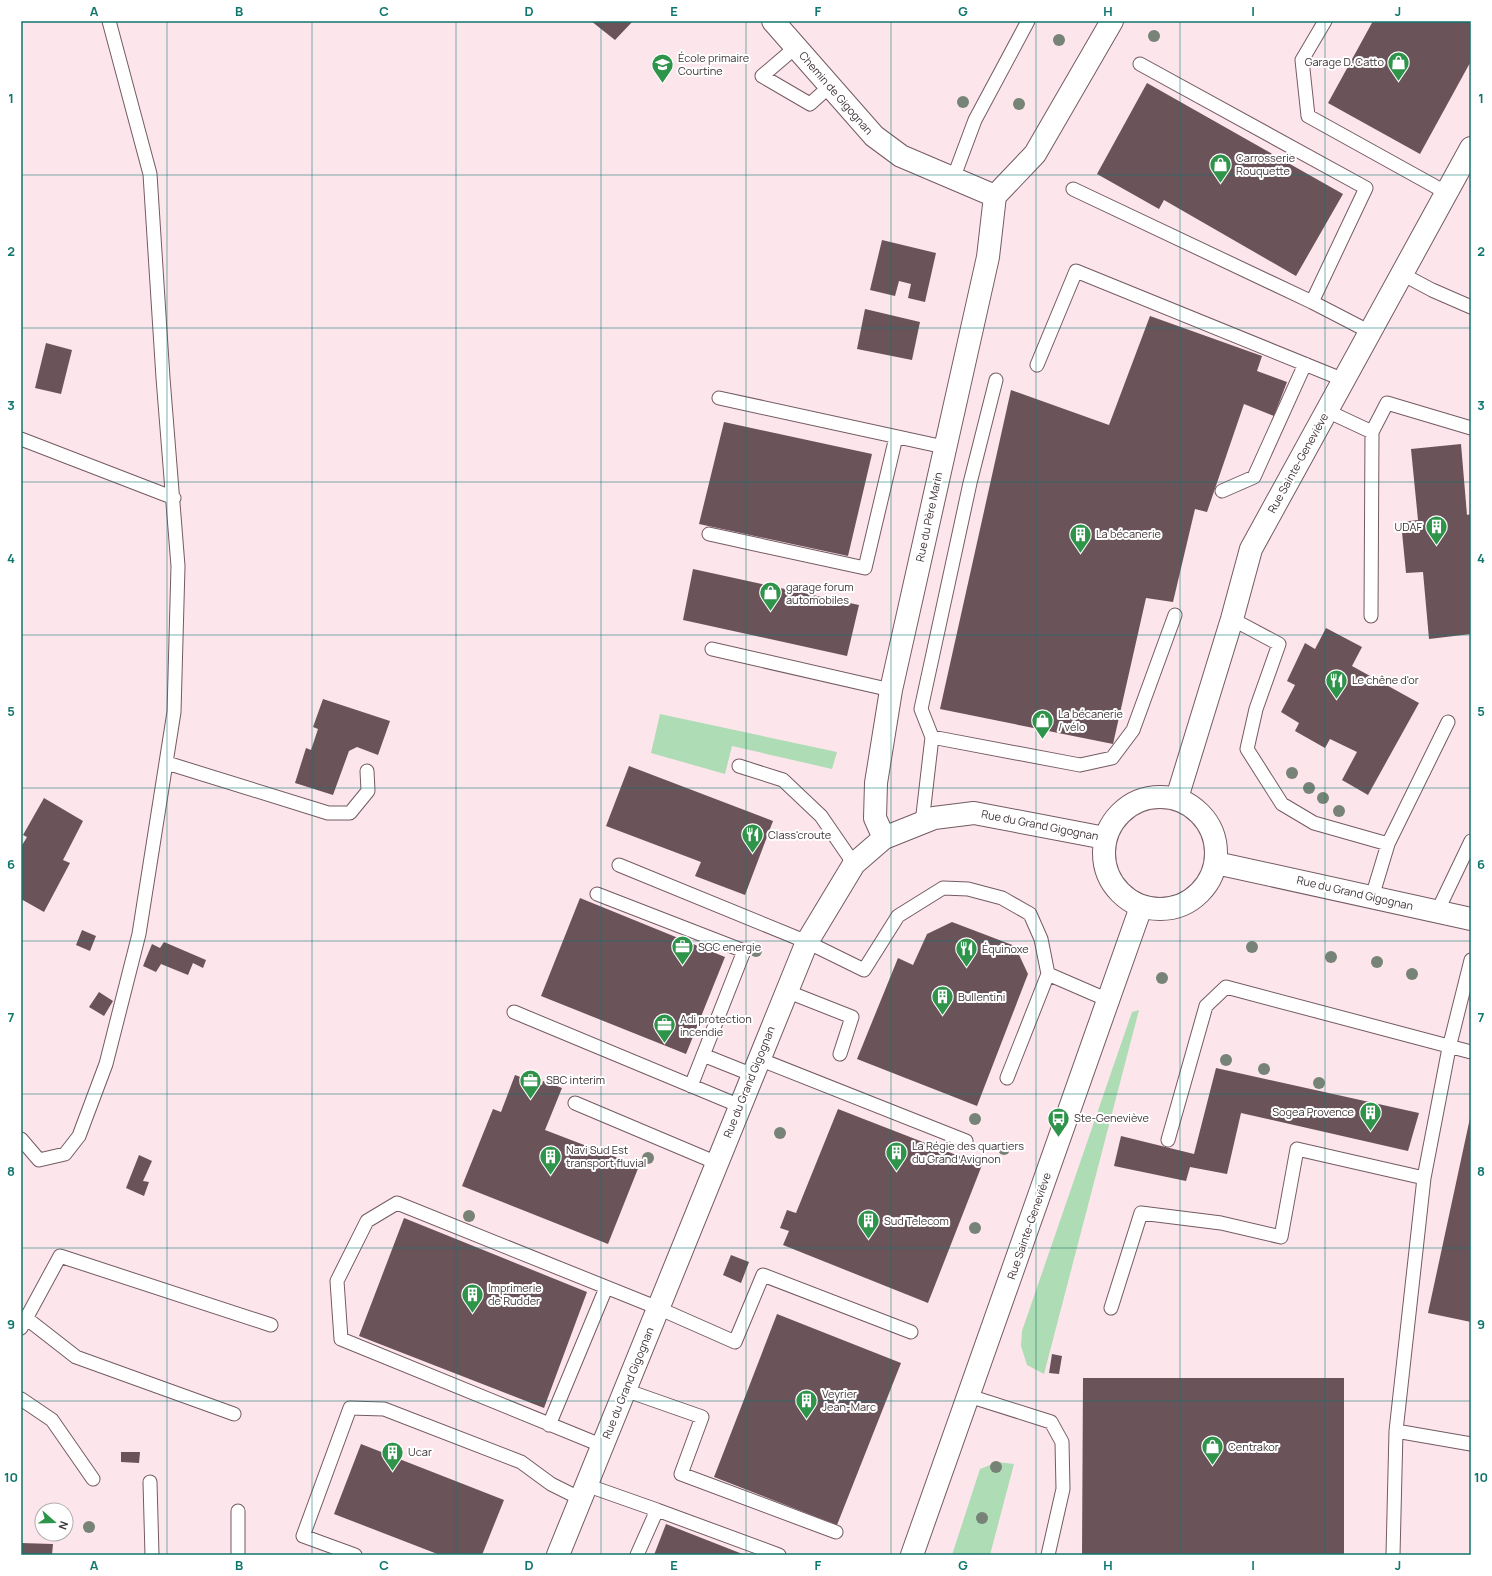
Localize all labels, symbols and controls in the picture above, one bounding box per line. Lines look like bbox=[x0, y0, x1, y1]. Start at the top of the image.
text: A bbox=[90, 2, 99, 20]
text: B bbox=[235, 2, 243, 20]
text: C bbox=[379, 2, 389, 20]
text: D bbox=[524, 2, 534, 20]
text: E bbox=[670, 2, 678, 20]
text: F bbox=[815, 2, 822, 20]
text: G bbox=[958, 2, 968, 20]
text: H bbox=[1103, 2, 1113, 20]
text: I bbox=[1251, 2, 1255, 20]
text: J bbox=[1395, 2, 1401, 20]
street label: Chemin de Gigognan bbox=[796, 48, 877, 137]
shop icon: Garage D. Catto bbox=[1386, 49, 1412, 82]
place label: École primaire Courtine bbox=[678, 50, 750, 78]
school or university icon: École primaire Courtine bbox=[650, 51, 676, 84]
place label: Garage D. Catto bbox=[1305, 54, 1384, 69]
text: 1 bbox=[8, 89, 14, 107]
text: 1 bbox=[1478, 89, 1484, 107]
place label: Carrosserie Rouquette bbox=[1236, 150, 1296, 178]
shop icon: Carrosserie Rouquette bbox=[1207, 151, 1233, 184]
text: 2 bbox=[7, 242, 15, 260]
text: 2 bbox=[1477, 242, 1485, 260]
text: 3 bbox=[7, 396, 15, 414]
text: 3 bbox=[1477, 396, 1485, 414]
street label: Rue Sainte-Geneviève bbox=[1264, 410, 1332, 515]
street label: Rue du Père Marin bbox=[912, 471, 945, 563]
building icon: UDAF bbox=[1424, 514, 1450, 547]
place label: UDAF bbox=[1395, 519, 1422, 534]
building icon: La bécanerie bbox=[1067, 521, 1093, 554]
place label: La bécanerie bbox=[1096, 526, 1161, 541]
text: 4 bbox=[7, 549, 15, 567]
text: 4 bbox=[1477, 549, 1485, 567]
place label: garage forum automobiles bbox=[786, 579, 854, 607]
shop icon: garage forum automobiles bbox=[757, 580, 783, 613]
restaurant icon: Le chêne d'or bbox=[1324, 667, 1350, 700]
place label: Le chêne d'or bbox=[1352, 672, 1419, 687]
text: 5 bbox=[7, 702, 15, 720]
text: 5 bbox=[1477, 702, 1485, 720]
place label: La bécanerie / vélo bbox=[1058, 706, 1123, 734]
shop icon: La bécanerie / vélo bbox=[1029, 707, 1055, 740]
street label: Rue du Grand Gigognan bbox=[980, 806, 1100, 843]
restaurant icon: Class'croute bbox=[739, 822, 765, 855]
place label: Class'croute bbox=[768, 827, 832, 842]
text: 6 bbox=[7, 855, 15, 873]
text: 6 bbox=[1477, 855, 1485, 873]
street label: Rue du Grand Gigognan bbox=[1295, 872, 1415, 913]
office icon: SGC energie bbox=[669, 934, 695, 967]
restaurant icon: Équinoxe bbox=[953, 936, 979, 969]
place label: SGC energie bbox=[698, 939, 762, 954]
place label: Équinoxe bbox=[982, 941, 1029, 956]
building icon: Bullentini bbox=[930, 984, 956, 1017]
place label: Bullentini bbox=[958, 989, 1005, 1004]
text: 7 bbox=[8, 1008, 15, 1026]
text: 7 bbox=[1478, 1008, 1485, 1026]
place label: Adi protection incendie bbox=[680, 1011, 752, 1039]
office icon: Adi protection incendie bbox=[651, 1012, 677, 1045]
street label: Rue du Grand Gigognan bbox=[719, 1024, 778, 1140]
office icon: SBC interim bbox=[518, 1067, 544, 1100]
place label: SBC interim bbox=[546, 1072, 605, 1087]
building icon: Sogea Provence bbox=[1357, 1099, 1383, 1132]
place label: Sogea Provence bbox=[1272, 1104, 1355, 1119]
bus stop icon: Ste-Geneviève bbox=[1046, 1105, 1072, 1138]
place label: Ste-Geneviève bbox=[1074, 1110, 1149, 1125]
place label: La Régie des quartiers du Grand Avignon bbox=[912, 1138, 1024, 1166]
building icon: La Régie des quartiers du Grand Avignon bbox=[883, 1139, 909, 1172]
place label: Navi Sud Est transport fluvial bbox=[566, 1142, 646, 1170]
building icon: Navi Sud Est transport fluvial bbox=[538, 1143, 564, 1176]
text: 8 bbox=[7, 1162, 15, 1180]
text: 8 bbox=[1477, 1162, 1485, 1180]
street label: Rue Sainte-Geneviève bbox=[1003, 1170, 1054, 1281]
building icon: Sud Telecom bbox=[856, 1208, 882, 1241]
place label: Sud Telecom bbox=[884, 1213, 949, 1228]
place label: Imprimerie de Rudder bbox=[488, 1280, 542, 1308]
building icon: Imprimerie de Rudder bbox=[460, 1281, 486, 1314]
text: 9 bbox=[7, 1315, 15, 1333]
text: 9 bbox=[1477, 1315, 1485, 1333]
street label: Rue du Grand Gigognan bbox=[598, 1325, 657, 1441]
place label: Veyrier Jean-Marc bbox=[822, 1386, 876, 1414]
building icon: Veyrier Jean-Marc bbox=[794, 1387, 820, 1420]
shop icon: Centrakor bbox=[1200, 1434, 1226, 1467]
building icon: Ucar bbox=[379, 1439, 405, 1472]
place label: Centrakor bbox=[1228, 1439, 1279, 1454]
place label: Ucar bbox=[408, 1444, 432, 1459]
text: 10 bbox=[4, 1468, 18, 1486]
text: 10 bbox=[1474, 1468, 1488, 1486]
north arrow bbox=[34, 1502, 74, 1542]
text: N bbox=[55, 1519, 72, 1532]
text: A bbox=[90, 1556, 99, 1574]
text: B bbox=[235, 1556, 243, 1574]
text: C bbox=[379, 1556, 389, 1574]
text: D bbox=[524, 1556, 534, 1574]
text: E bbox=[670, 1556, 678, 1574]
text: F bbox=[815, 1556, 822, 1574]
text: G bbox=[958, 1556, 968, 1574]
text: H bbox=[1103, 1556, 1113, 1574]
text: I bbox=[1251, 1556, 1255, 1574]
text: J bbox=[1395, 1556, 1401, 1574]

